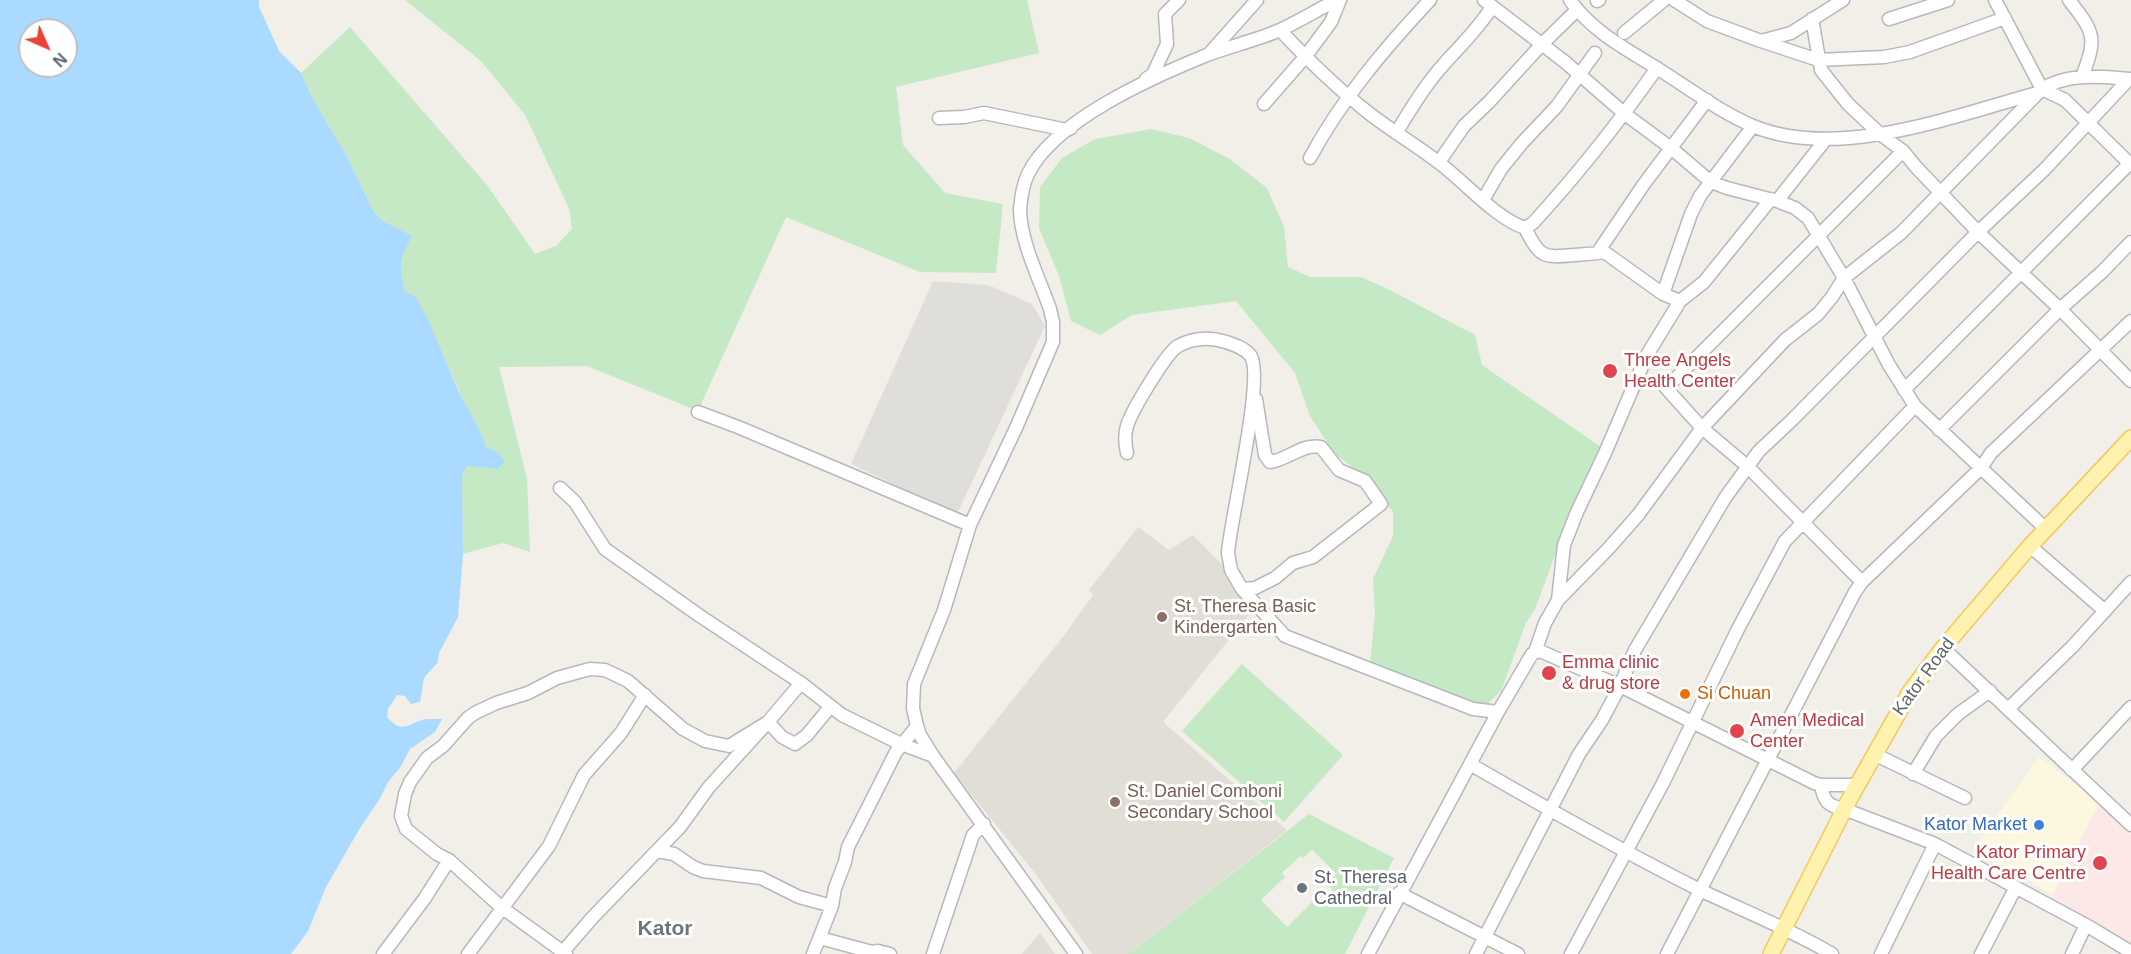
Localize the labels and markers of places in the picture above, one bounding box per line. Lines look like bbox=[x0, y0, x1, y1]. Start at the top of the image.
place label: Three Angels Health Center bbox=[1624, 350, 1735, 392]
marker: Three Angels Health Center bbox=[1601, 362, 1619, 380]
place label: St. Theresa Basic Kindergarten bbox=[1174, 596, 1316, 638]
marker: St. Theresa Basic Kindergarten bbox=[1155, 610, 1169, 624]
place label: Emma clinic & drug store bbox=[1562, 652, 1660, 694]
marker: Emma clinic & drug store bbox=[1540, 664, 1558, 682]
place label: Si Chuan bbox=[1697, 683, 1771, 705]
marker: Si Chuan bbox=[1678, 687, 1692, 701]
place label: Amen Medical Center bbox=[1750, 710, 1864, 752]
marker: Amen Medical Center bbox=[1728, 722, 1746, 740]
place label: St. Daniel Comboni Secondary School bbox=[1127, 781, 1282, 824]
marker: St. Daniel Comboni Secondary School bbox=[1108, 795, 1122, 809]
place label: Kator Market bbox=[1924, 814, 2027, 836]
marker: Kator Market bbox=[2032, 818, 2046, 832]
place label: Kator Primary Health Care Centre bbox=[1931, 842, 2086, 884]
marker: Kator Primary Health Care Centre bbox=[2091, 854, 2109, 872]
place label: St. Theresa Cathedral bbox=[1314, 867, 1407, 910]
marker: St. Theresa Cathedral bbox=[1295, 881, 1309, 895]

